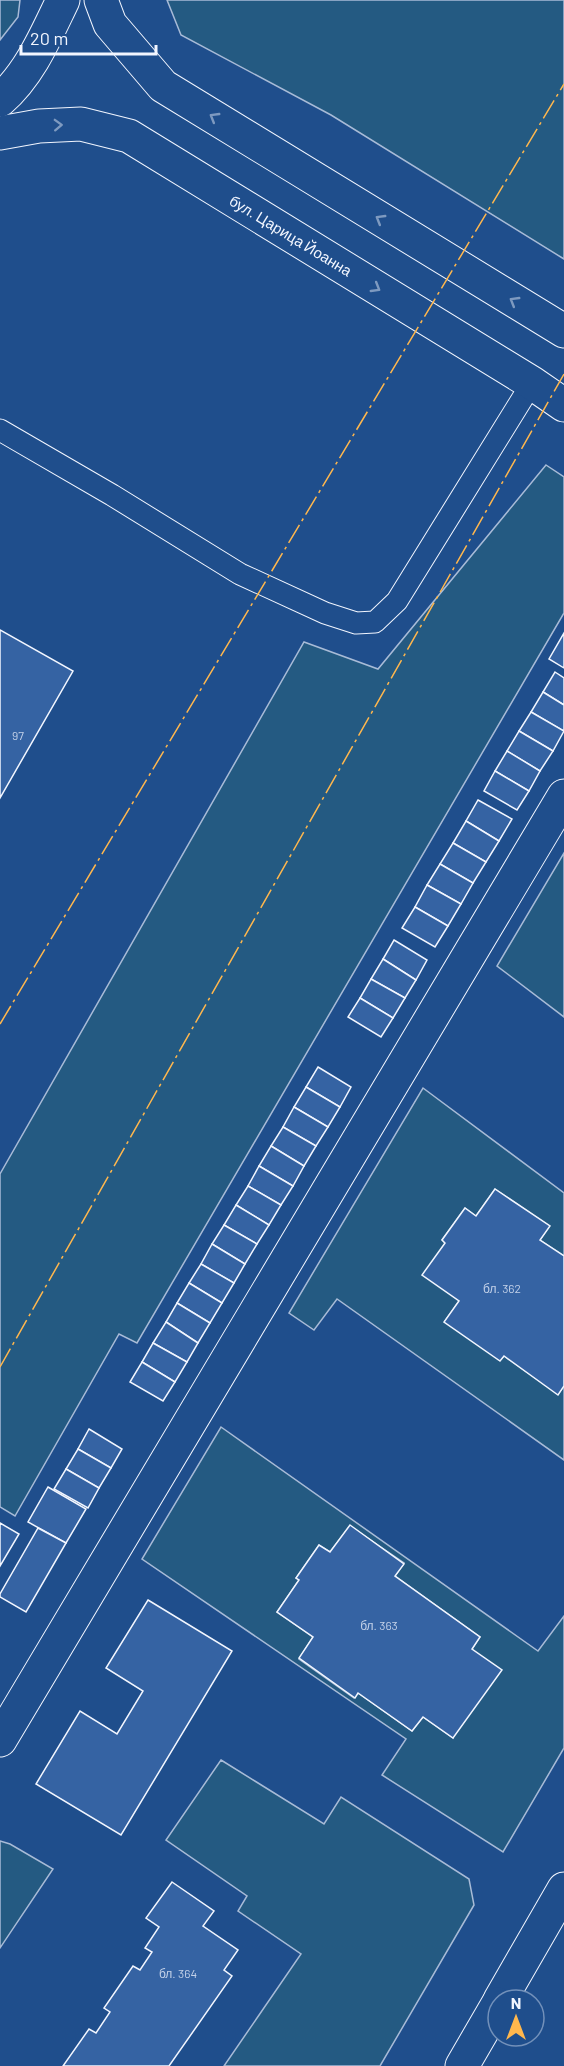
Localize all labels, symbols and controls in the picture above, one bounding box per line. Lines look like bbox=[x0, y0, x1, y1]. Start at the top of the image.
scale bar bbox=[21, 18, 156, 56]
text: 20 m bbox=[30, 27, 68, 49]
one-way arrow bbox=[210, 113, 220, 125]
one-way arrow bbox=[53, 119, 62, 131]
street label: бул. Царица Йоанна bbox=[226, 191, 356, 280]
one-way arrow bbox=[376, 215, 386, 227]
one-way arrow bbox=[370, 281, 380, 293]
one-way arrow bbox=[510, 296, 520, 308]
house number: 97 bbox=[12, 728, 24, 742]
house number: бл. 362 bbox=[483, 1281, 521, 1295]
house number: бл. 363 bbox=[360, 1618, 398, 1632]
house number: бл. 364 bbox=[159, 1966, 197, 1980]
north arrow bbox=[486, 1988, 546, 2048]
text: N bbox=[511, 1993, 521, 2012]

